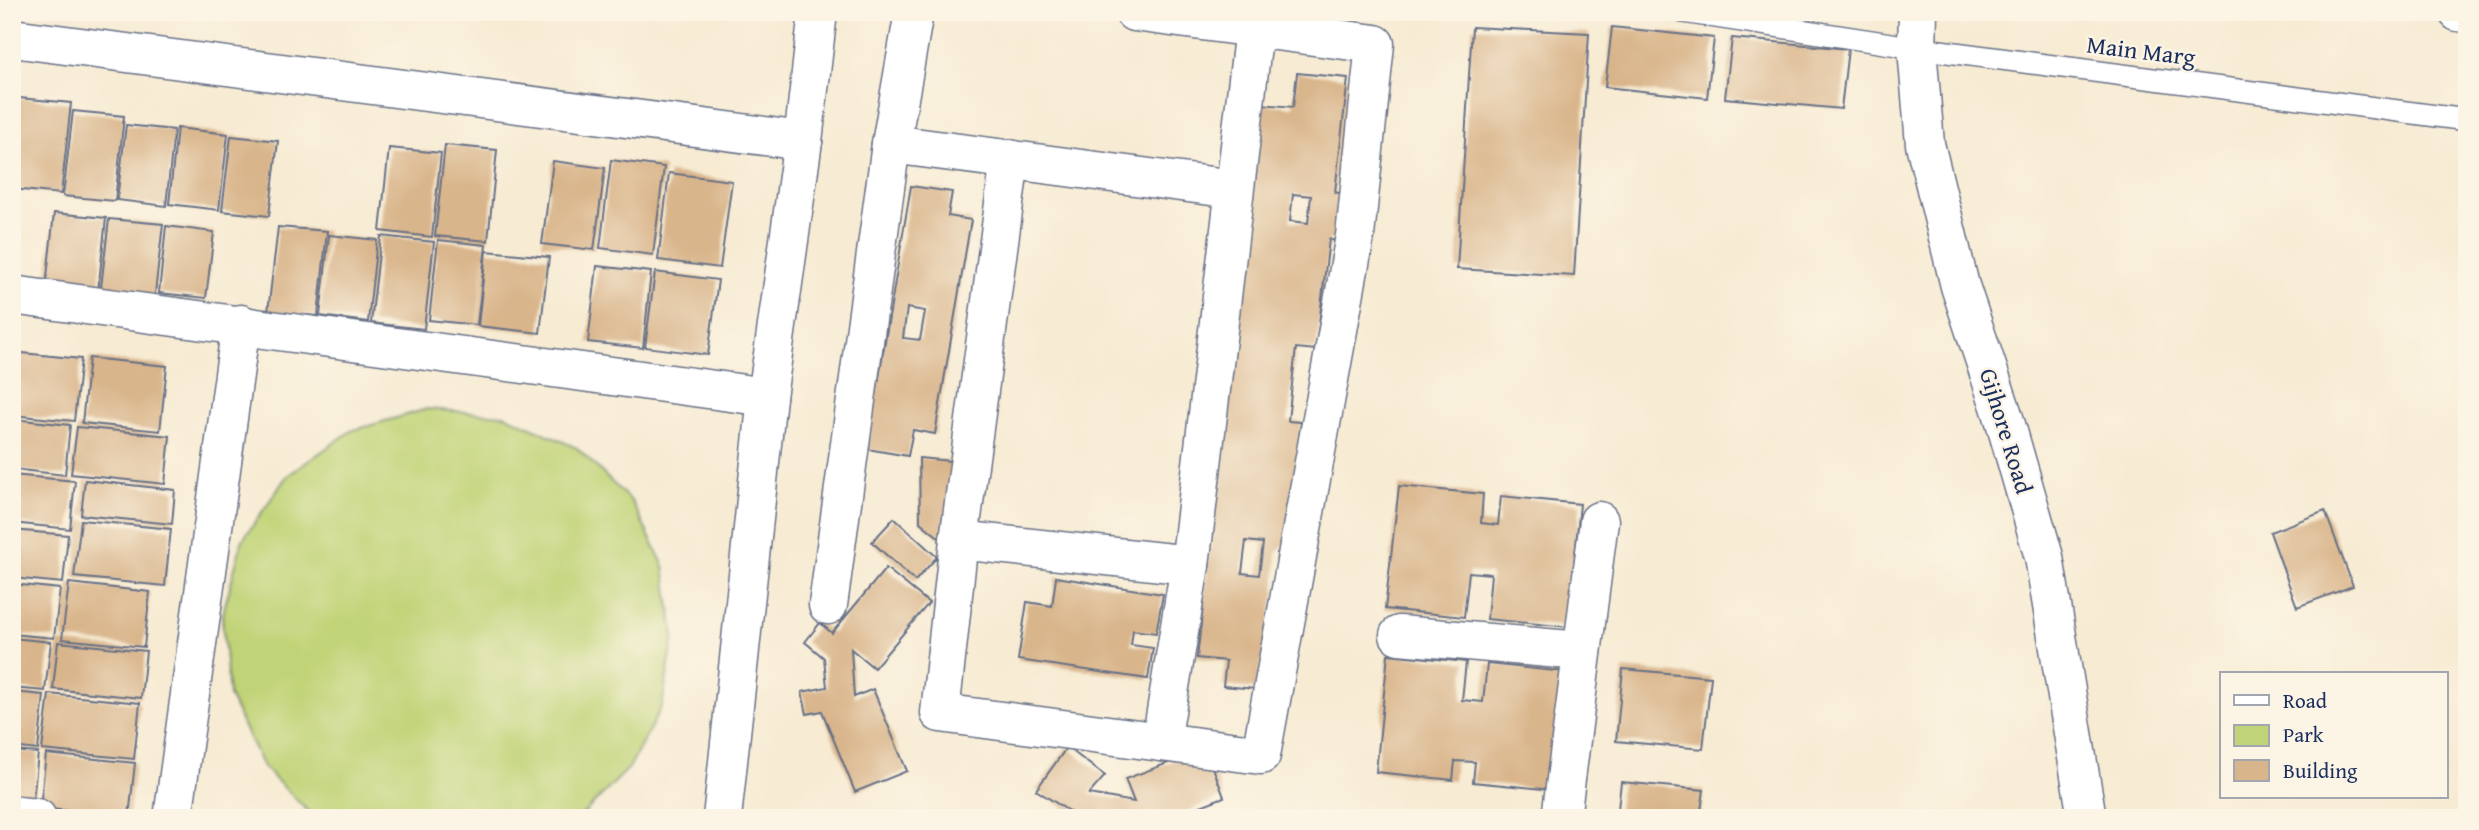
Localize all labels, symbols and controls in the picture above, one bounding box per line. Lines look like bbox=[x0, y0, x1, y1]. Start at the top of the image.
street label: Main Marg bbox=[2085, 26, 2198, 75]
street label: Gijhore Road bbox=[1971, 364, 2042, 498]
legend bbox=[2220, 672, 2448, 798]
text: Road bbox=[2283, 685, 2328, 716]
text: Park bbox=[2283, 719, 2324, 750]
text: Building bbox=[2283, 755, 2358, 786]

